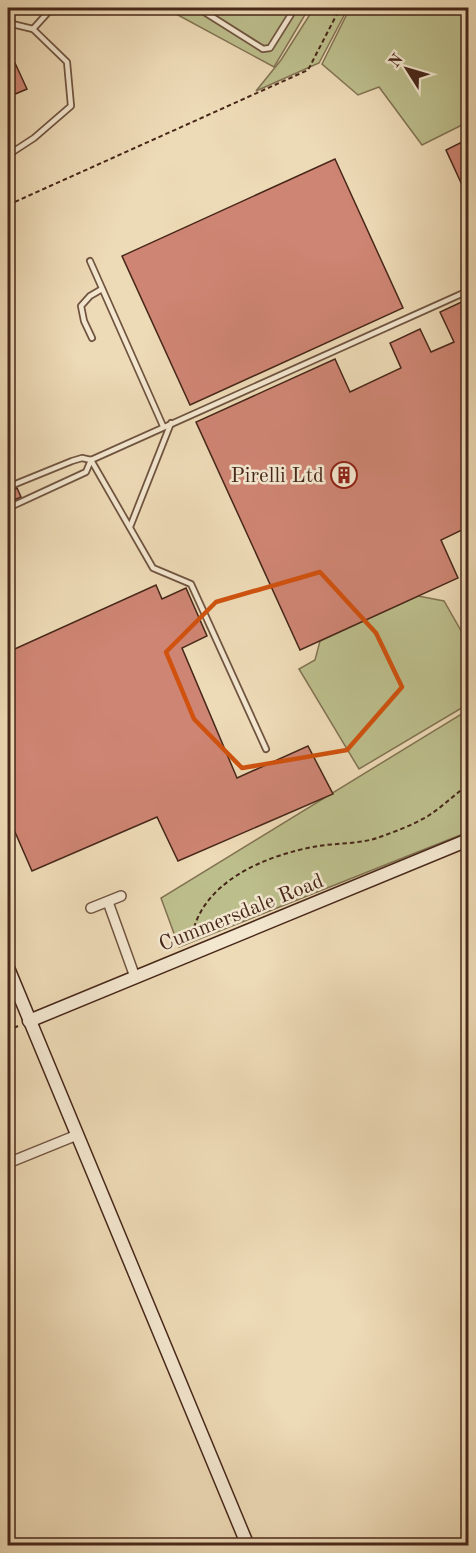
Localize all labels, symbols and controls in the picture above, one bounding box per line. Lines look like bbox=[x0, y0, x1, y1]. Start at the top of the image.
north arrow bbox=[377, 39, 437, 99]
text: N bbox=[387, 51, 407, 71]
building icon: Pirelli Ltd bbox=[329, 460, 359, 490]
place label: Pirelli Ltd bbox=[231, 466, 324, 487]
street label: Cummersdale Road bbox=[156, 871, 327, 956]

